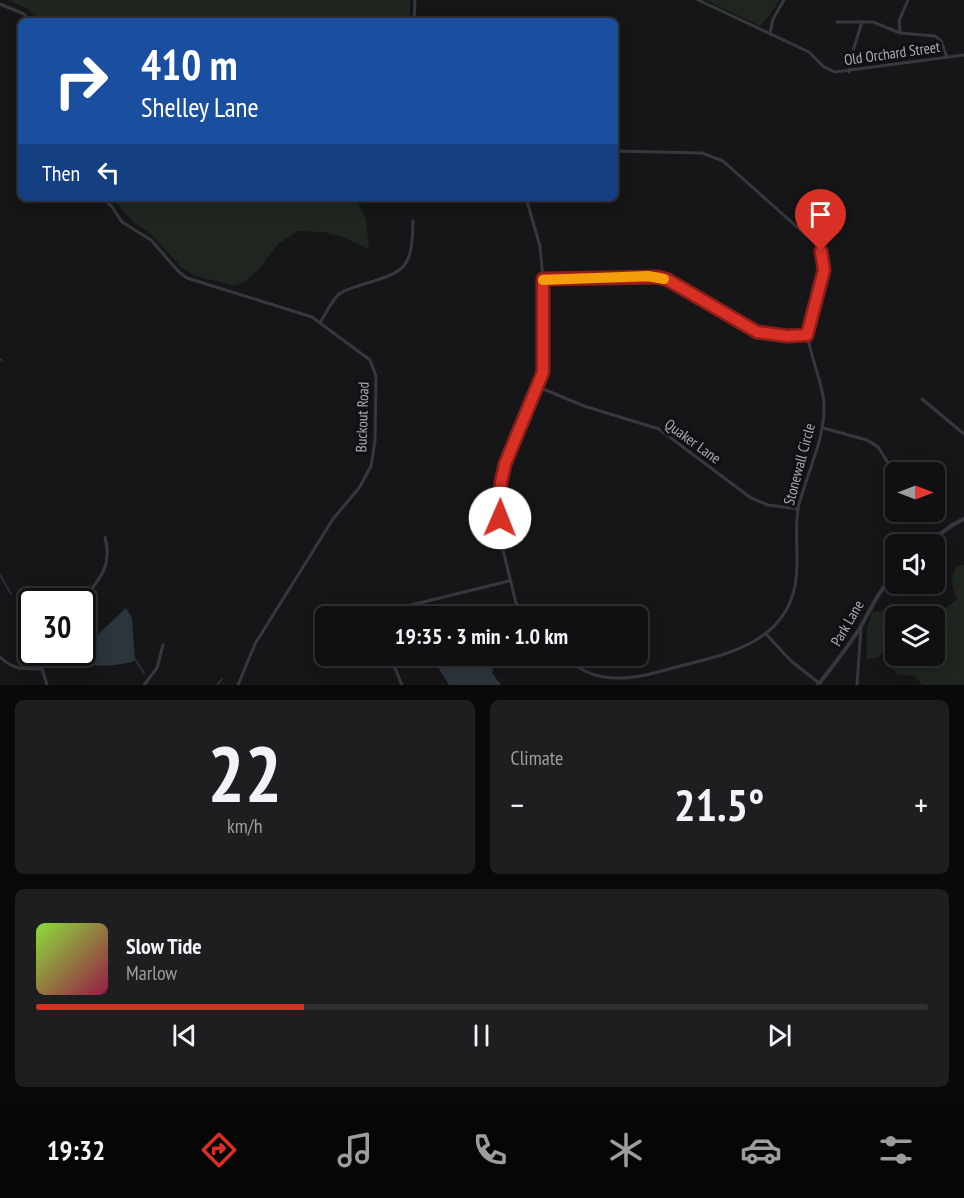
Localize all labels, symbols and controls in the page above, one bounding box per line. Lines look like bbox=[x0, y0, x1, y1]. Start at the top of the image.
text: 410 m bbox=[141, 37, 238, 92]
street label: Old Orchard Street bbox=[843, 37, 941, 69]
icon: right bbox=[42, 42, 120, 120]
text: Shelley Lane bbox=[141, 90, 259, 124]
icon: left bbox=[92, 156, 125, 189]
text: Then bbox=[42, 159, 80, 187]
pin bbox=[795, 189, 846, 251]
icon: arrive bbox=[804, 198, 837, 231]
street label: Buckout Road bbox=[351, 381, 373, 453]
street label: Quaker Lane bbox=[661, 414, 725, 468]
street label: Stonewall Circle bbox=[779, 421, 819, 507]
north arrow bbox=[885, 462, 945, 522]
map controls bbox=[885, 462, 945, 666]
position arrow bbox=[468, 486, 532, 550]
button: sound bbox=[885, 534, 945, 594]
speed limit sign: 30 bbox=[18, 588, 96, 666]
street label: Park Lane bbox=[826, 597, 868, 649]
button: layers bbox=[885, 606, 945, 666]
text: 19:35 · 3 min · 1.0 km bbox=[395, 622, 568, 650]
text: 22 bbox=[207, 723, 282, 824]
text: Climate bbox=[511, 745, 563, 771]
text: 21.5° bbox=[674, 775, 764, 833]
text: − bbox=[511, 783, 524, 826]
text: + bbox=[914, 783, 928, 826]
text: km/h bbox=[227, 813, 262, 839]
text: Slow Tide bbox=[126, 932, 202, 960]
text: Marlow bbox=[126, 960, 177, 986]
icon: previous bbox=[168, 1019, 201, 1052]
icon: pause bbox=[465, 1019, 498, 1052]
icon: next bbox=[763, 1019, 796, 1052]
icon: directions bbox=[198, 1129, 240, 1171]
icon: music bbox=[334, 1129, 376, 1171]
icon: phone bbox=[469, 1129, 511, 1171]
icon: climate bbox=[605, 1129, 647, 1171]
icon: car bbox=[740, 1129, 782, 1171]
icon: filters bbox=[875, 1129, 917, 1171]
text: 19:32 bbox=[47, 1133, 105, 1167]

